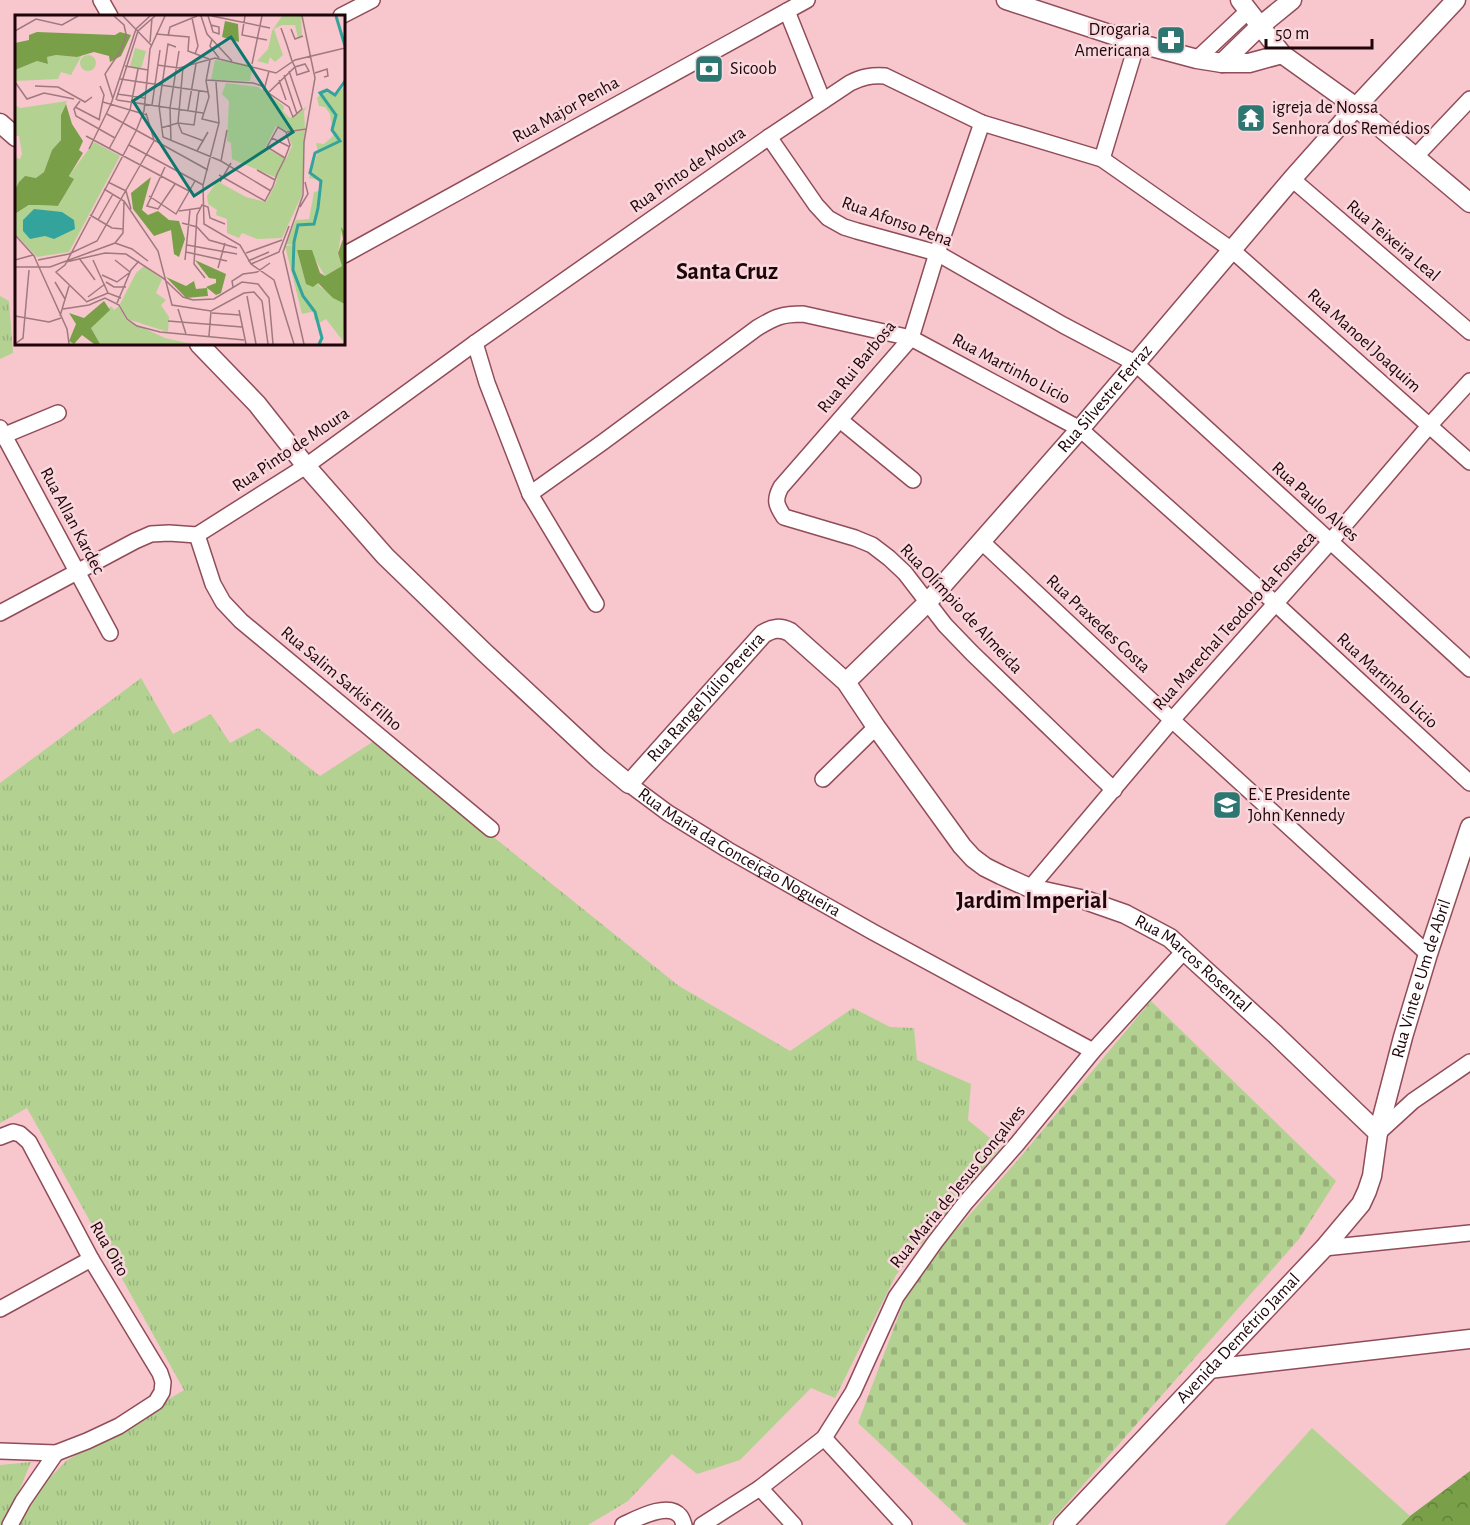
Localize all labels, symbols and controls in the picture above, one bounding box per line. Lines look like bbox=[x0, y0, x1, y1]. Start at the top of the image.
scale bar bbox=[1266, 12, 1372, 50]
inset map bbox=[15, 15, 345, 345]
place label: Drogaria Americana bbox=[1074, 21, 1150, 60]
pharmacy icon: Drogaria Americana bbox=[1155, 24, 1187, 56]
text: 50 m bbox=[1275, 25, 1309, 43]
bank icon: Sicoob bbox=[693, 53, 725, 85]
place label: Sicoob bbox=[730, 60, 777, 78]
street label: Rua Major Penha bbox=[510, 73, 622, 147]
place label: igreja de Nossa Senhora dos Remédios bbox=[1272, 99, 1430, 138]
temple icon: igreja de Nossa Senhora dos Remédios bbox=[1235, 102, 1267, 134]
street label: Rua Pinto de Moura bbox=[627, 123, 749, 217]
street label: Rua Afonso Pena bbox=[839, 194, 955, 250]
street label: Rua Teixeira Leal bbox=[1343, 197, 1443, 285]
district label: Santa Cruz bbox=[676, 260, 778, 284]
street label: Rua Manoel Joaquim bbox=[1304, 286, 1424, 396]
street label: Rua Rui Barbosa bbox=[814, 317, 900, 417]
street label: Rua Martinho Licio bbox=[949, 330, 1073, 408]
street label: Rua Silvestre Ferraz bbox=[1054, 342, 1156, 456]
street label: Rua Pinto de Moura bbox=[229, 404, 353, 496]
street label: Rua Paulo Alves bbox=[1268, 459, 1362, 545]
street label: Rua Allan Kardec bbox=[36, 465, 108, 577]
street label: Rua Marechal Teodoro da Fonseca bbox=[1150, 528, 1320, 714]
street label: Rua Olímpio de Almeida bbox=[896, 541, 1026, 677]
street label: Rua Praxedes Costa bbox=[1043, 571, 1153, 677]
street label: Rua Salim Sarkis Filho bbox=[277, 623, 405, 735]
street label: Rua Rangel Júlio Pereira bbox=[644, 630, 768, 766]
street label: Rua Martinho Licio bbox=[1333, 630, 1441, 732]
street label: Rua Maria da Conceição Nogueira bbox=[634, 785, 843, 921]
place label: E. E Presidente John Kennedy bbox=[1248, 786, 1350, 825]
school or university icon: E. E Presidente John Kennedy bbox=[1211, 789, 1243, 821]
district label: Jardim Imperial bbox=[956, 889, 1108, 913]
street label: Rua Vinte e Um de Abril bbox=[1389, 897, 1454, 1060]
street label: Rua Marcos Rosental bbox=[1132, 912, 1254, 1016]
street label: Rua Maria de Jesus Gonçalves bbox=[887, 1102, 1029, 1272]
street label: Rua Oito bbox=[86, 1218, 132, 1280]
street label: Avenida Demétrio Jamal bbox=[1173, 1270, 1304, 1407]

